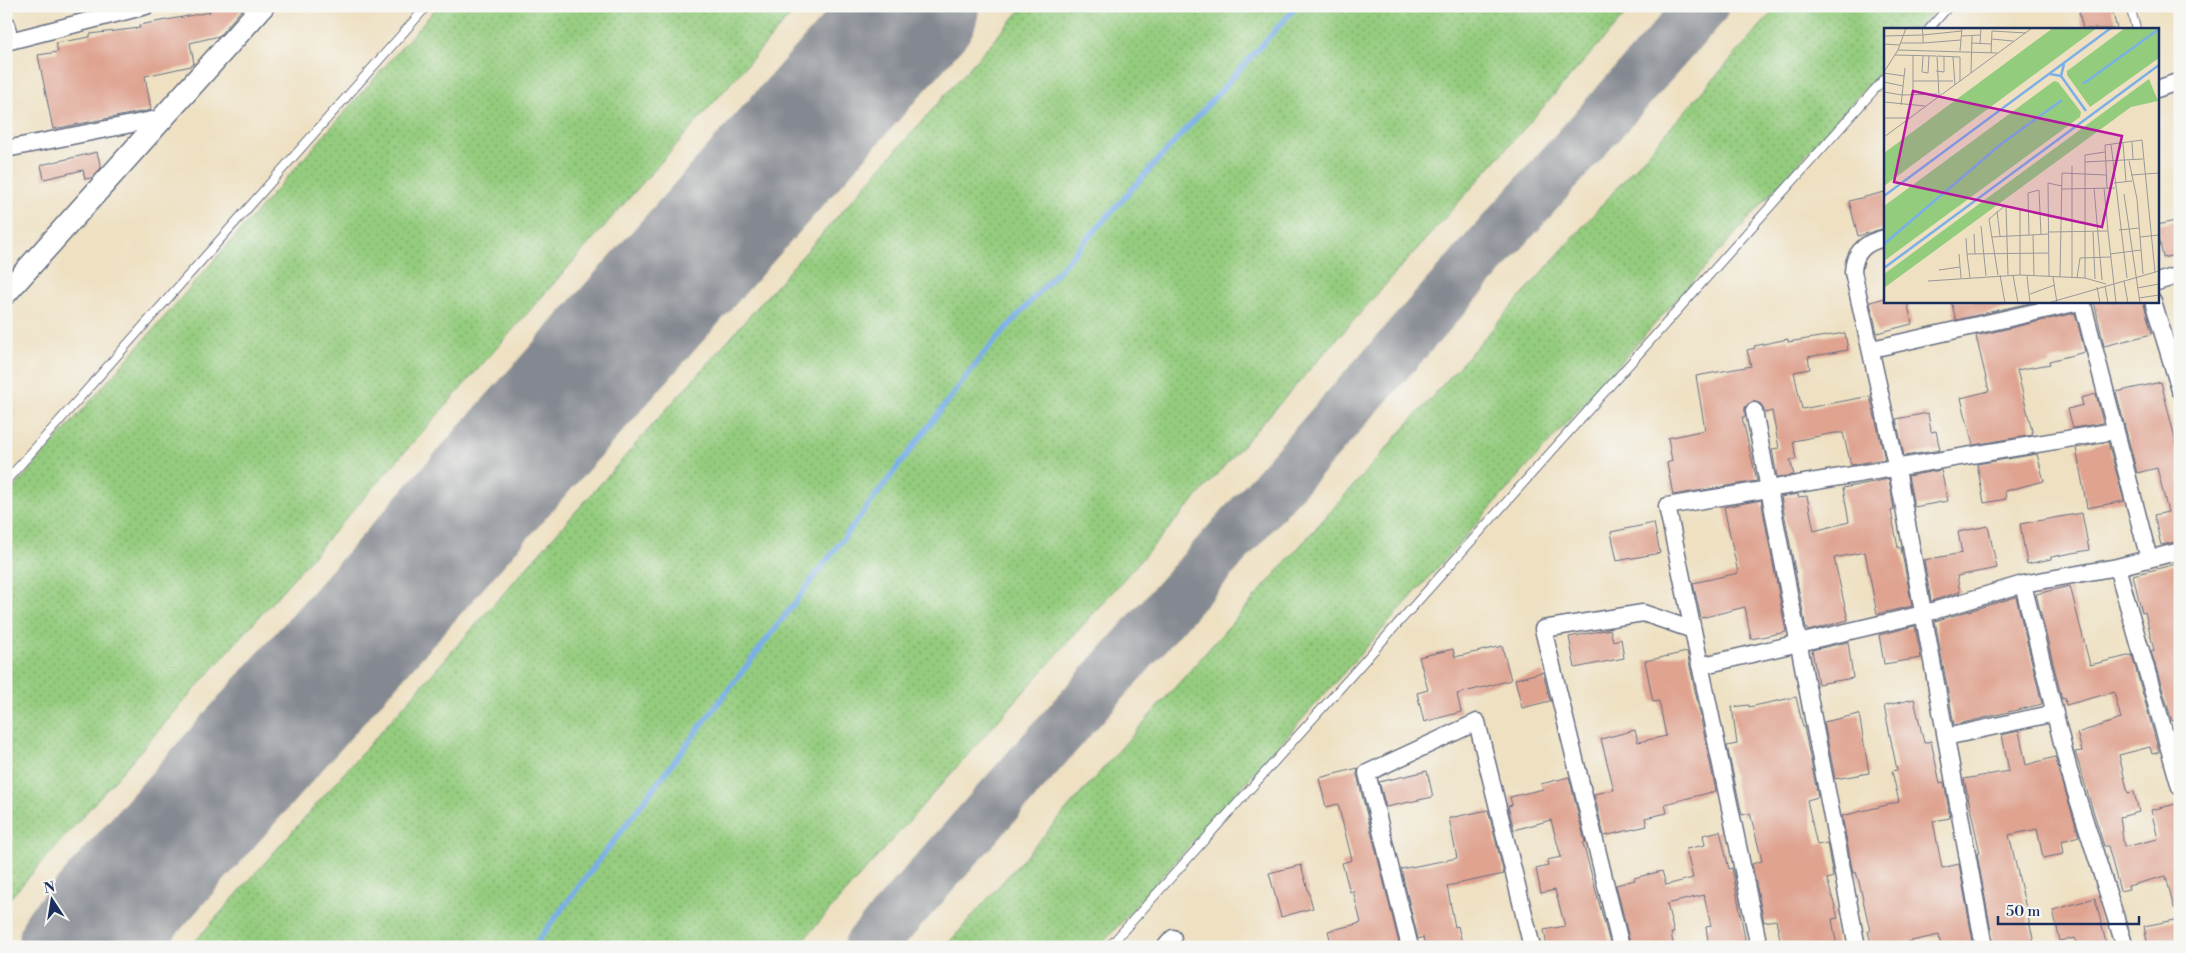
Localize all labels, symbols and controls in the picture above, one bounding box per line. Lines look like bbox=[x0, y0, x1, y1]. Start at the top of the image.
inset map bbox=[1884, 28, 2158, 302]
north arrow bbox=[28, 876, 78, 926]
text: N bbox=[42, 878, 57, 898]
scale bar bbox=[1998, 893, 2140, 925]
text: 50 m bbox=[2006, 902, 2040, 921]

